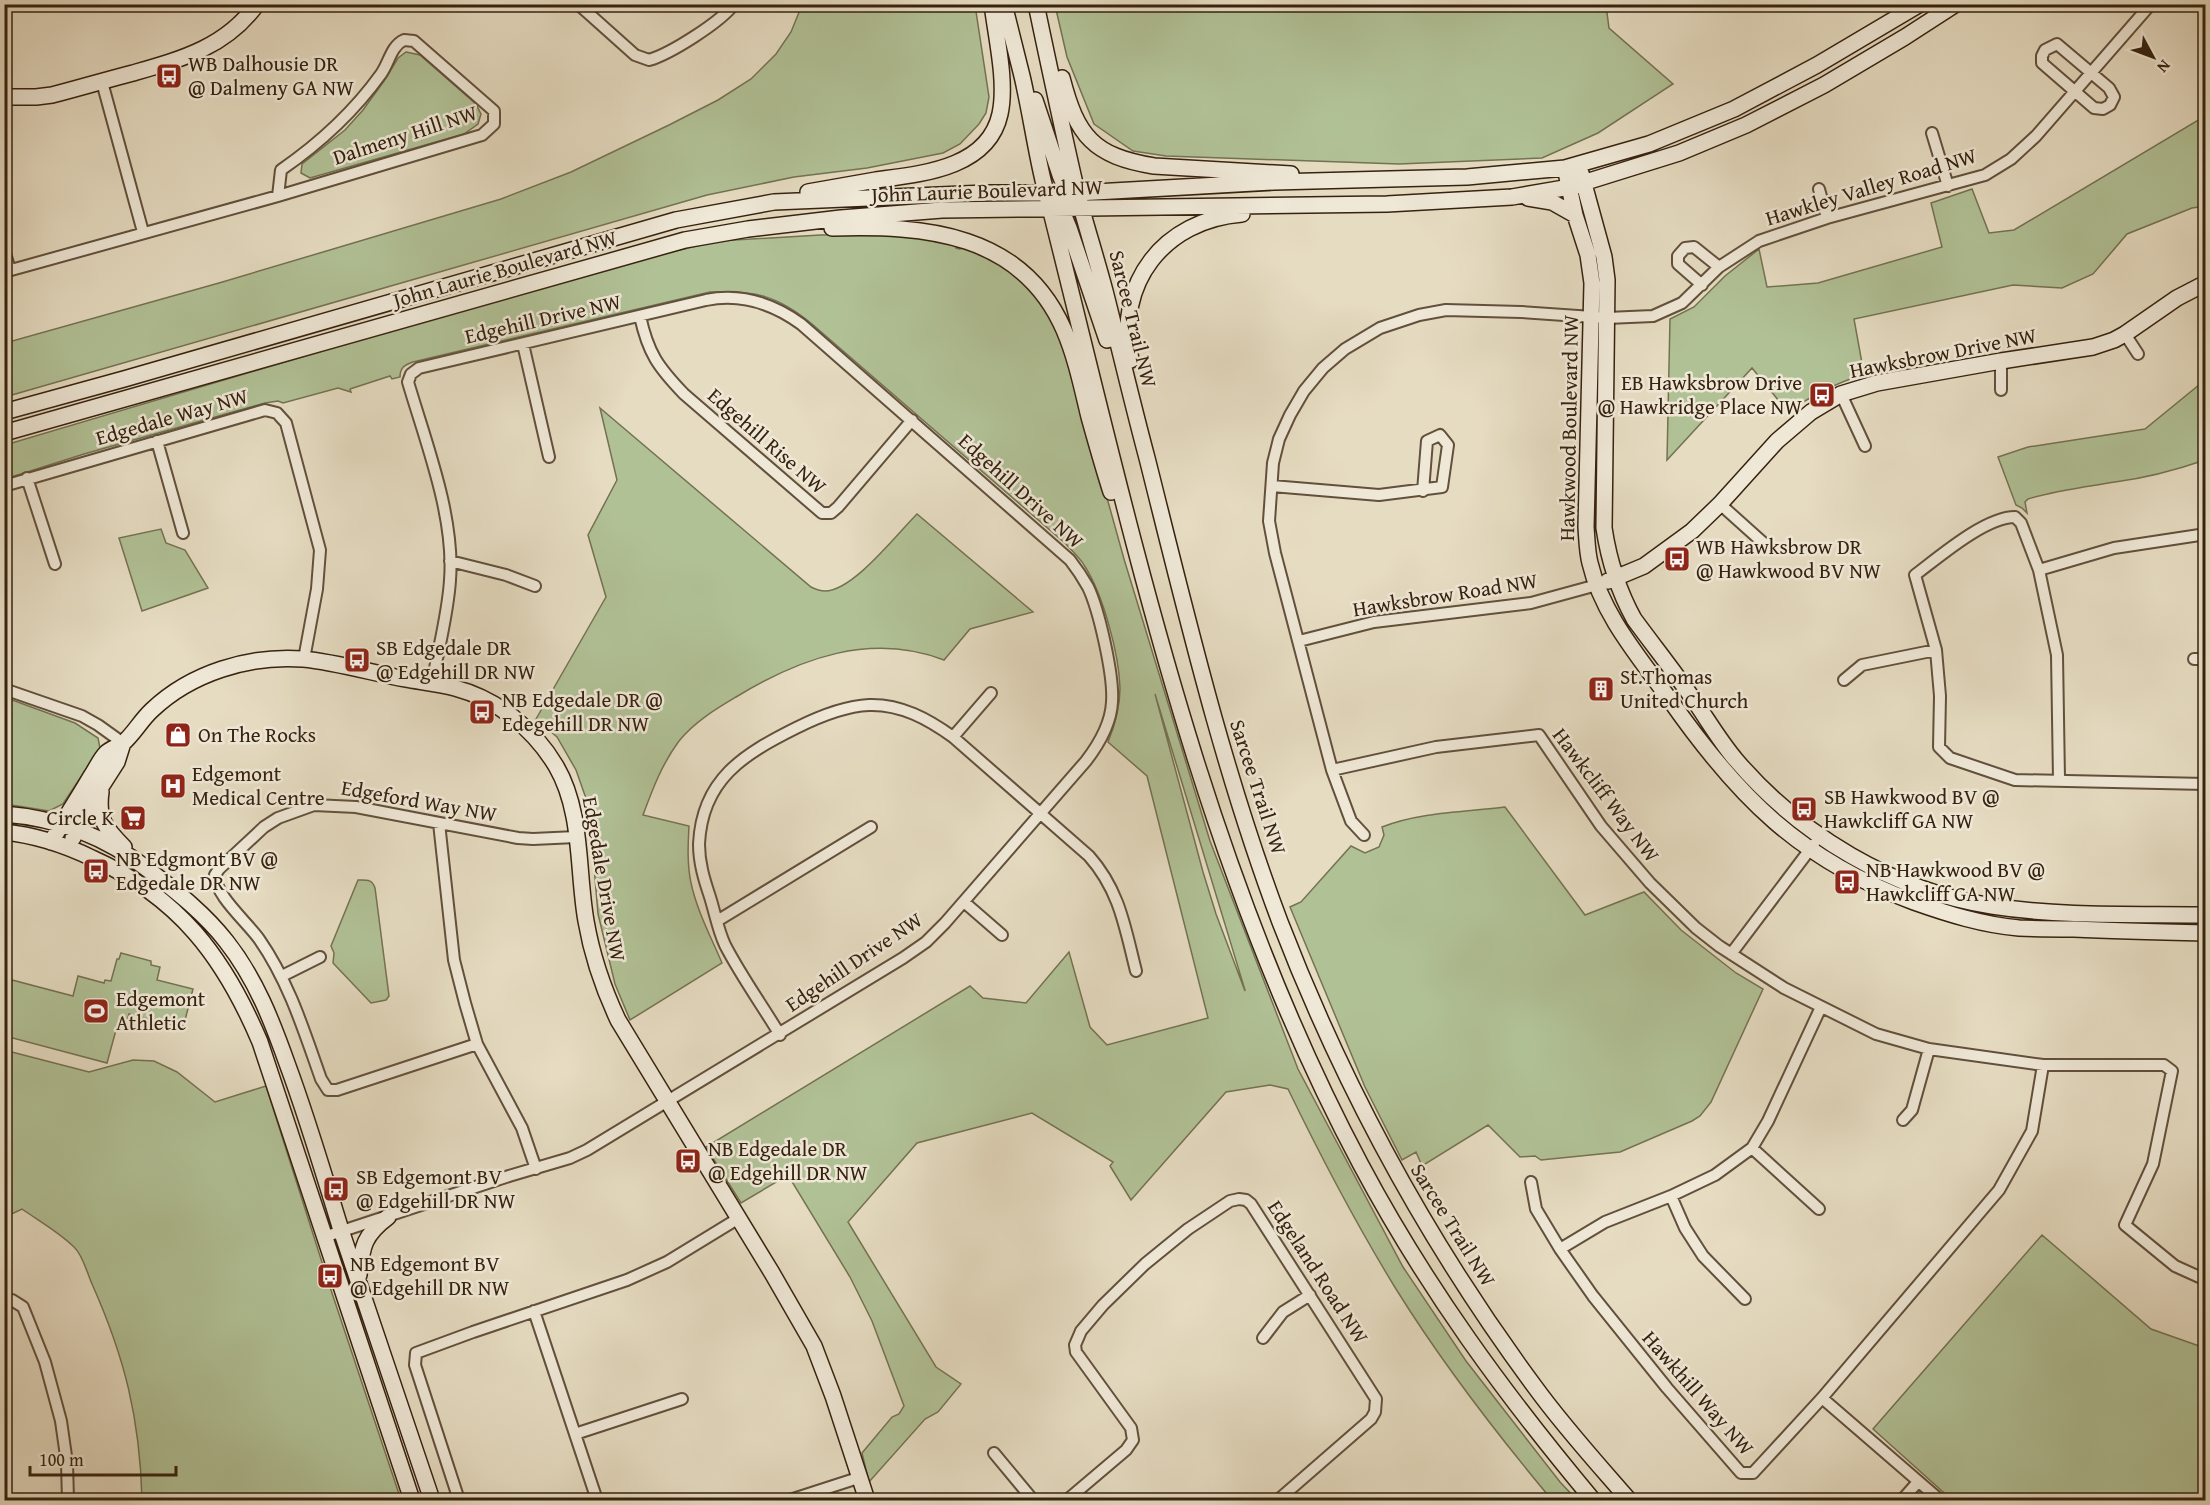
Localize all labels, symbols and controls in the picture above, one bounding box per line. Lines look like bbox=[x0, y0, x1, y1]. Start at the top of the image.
north arrow bbox=[2123, 27, 2183, 87]
place label: WB Dalhousie DR @ Dalmeny GA NW bbox=[188, 48, 354, 103]
text: N bbox=[2152, 55, 2177, 79]
bus stop icon: WB Dalhousie DR @ Dalmeny GA NW bbox=[154, 61, 184, 91]
street label: Dalmeny Hill NW bbox=[329, 97, 481, 172]
street label: Hawkley Valley Road NW bbox=[1761, 140, 1980, 233]
street label: John Laurie Boulevard NW bbox=[868, 171, 1103, 210]
street label: John Laurie Boulevard NW bbox=[386, 222, 621, 316]
street label: Sarcee Trail NW bbox=[1101, 247, 1166, 391]
street label: Edgehill Drive NW bbox=[462, 285, 624, 352]
street label: Hawkwood Boulevard NW bbox=[1551, 314, 1586, 542]
street label: Hawksbrow Drive NW bbox=[1847, 319, 2039, 386]
place label: EB Hawksbrow Drive @ Hawkridge Place NW bbox=[1598, 367, 1802, 422]
street label: Edgedale Way NW bbox=[92, 380, 252, 453]
street label: Edgehill Rise NW bbox=[701, 380, 834, 501]
bus stop icon: EB Hawksbrow Drive @ Hawkridge Place NW bbox=[1807, 380, 1837, 410]
street label: Edgehill Drive NW bbox=[952, 426, 1091, 556]
place label: WB Hawksbrow DR @ Hawkwood BV NW bbox=[1696, 531, 1881, 586]
bus stop icon: WB Hawksbrow DR @ Hawkwood BV NW bbox=[1662, 544, 1692, 574]
street label: Hawksbrow Road NW bbox=[1350, 565, 1540, 624]
place label: SB Edgedale DR @ Edgehill DR NW bbox=[376, 632, 536, 687]
bus stop icon: SB Edgedale DR @ Edgehill DR NW bbox=[342, 645, 372, 675]
place label: St.Thomas United Church bbox=[1620, 661, 1749, 716]
building icon: St.Thomas United Church bbox=[1586, 674, 1616, 704]
place label: NB Edgedale DR @ Edegehill DR NW bbox=[502, 684, 663, 739]
bus stop icon: NB Edgedale DR @ Edegehill DR NW bbox=[467, 697, 497, 727]
street label: Sarcee Trail NW bbox=[1222, 715, 1295, 858]
place label: On The Rocks bbox=[198, 719, 316, 750]
shop icon: On The Rocks bbox=[163, 720, 193, 750]
street label: Hawkcliff Way NW bbox=[1545, 721, 1667, 869]
place label: Edgemont Medical Centre bbox=[192, 758, 325, 813]
hospital icon: Edgemont Medical Centre bbox=[158, 771, 188, 801]
street label: Edgeford Way NW bbox=[339, 772, 499, 829]
place label: SB Hawkwood BV @ Hawkcliff GA NW bbox=[1824, 781, 1999, 836]
street label: Edgedale Drive NW bbox=[575, 794, 634, 964]
bus stop icon: SB Hawkwood BV @ Hawkcliff GA NW bbox=[1789, 794, 1819, 824]
place label: Circle K bbox=[47, 802, 115, 833]
supermarket icon: Circle K bbox=[118, 803, 148, 833]
place label: NB Edgmont BV @ Edgedale DR NW bbox=[116, 843, 278, 898]
place label: NB Hawkwood BV @ Hawkcliff GA NW bbox=[1866, 854, 2045, 909]
bus stop icon: NB Edgmont BV @ Edgedale DR NW bbox=[81, 856, 111, 886]
bus stop icon: NB Hawkwood BV @ Hawkcliff GA NW bbox=[1832, 867, 1862, 897]
street label: Edgehill Drive NW bbox=[779, 904, 929, 1019]
place label: Edgemont Athletic bbox=[116, 983, 206, 1038]
sports icon: Edgemont Athletic bbox=[81, 996, 111, 1026]
place label: NB Edgedale DR @ Edgehill DR NW bbox=[708, 1133, 868, 1188]
bus stop icon: NB Edgedale DR @ Edgehill DR NW bbox=[673, 1146, 703, 1176]
street label: Sarcee Trail NW bbox=[1403, 1157, 1504, 1293]
place label: SB Edgemont BV @ Edgehill DR NW bbox=[356, 1161, 516, 1216]
bus stop icon: SB Edgemont BV @ Edgehill DR NW bbox=[321, 1174, 351, 1204]
street label: Edgeland Road NW bbox=[1260, 1194, 1377, 1350]
place label: NB Edgemont BV @ Edgehill DR NW bbox=[350, 1248, 510, 1303]
bus stop icon: NB Edgemont BV @ Edgehill DR NW bbox=[315, 1261, 345, 1291]
street label: Hawkhill Way NW bbox=[1635, 1323, 1762, 1462]
scale bar bbox=[30, 1439, 176, 1477]
text: 100 m bbox=[39, 1446, 84, 1473]

